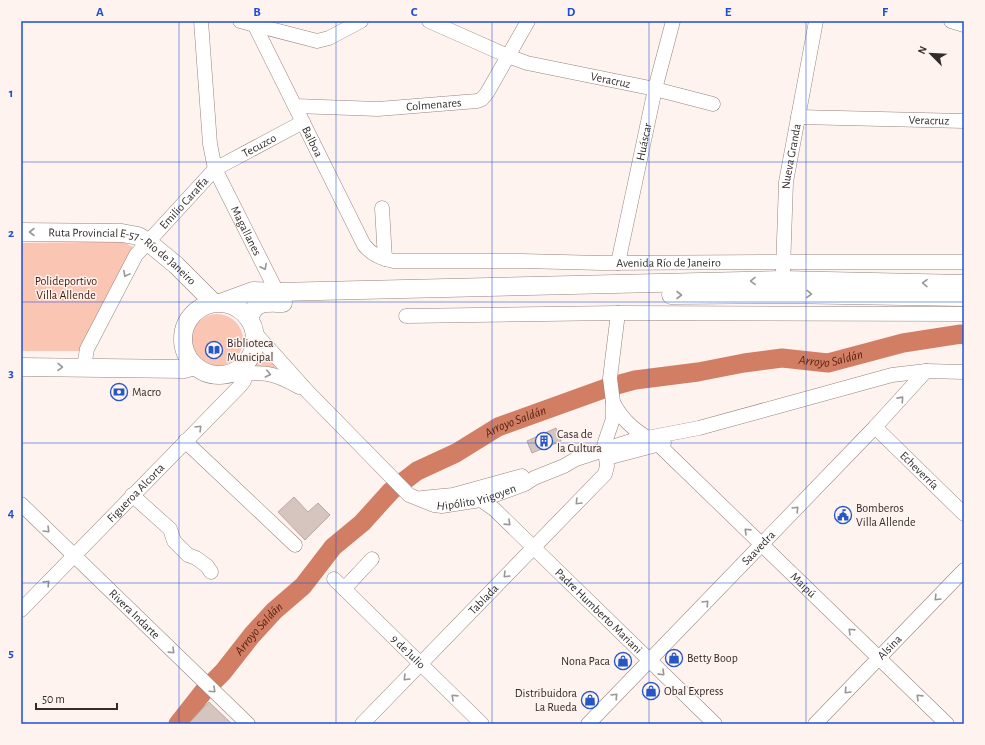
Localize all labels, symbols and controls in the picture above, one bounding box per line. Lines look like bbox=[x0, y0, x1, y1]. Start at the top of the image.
text: A bbox=[96, 6, 104, 19]
text: B bbox=[253, 6, 261, 19]
text: C bbox=[411, 6, 418, 19]
text: D bbox=[567, 6, 576, 19]
text: E bbox=[725, 6, 732, 19]
text: F bbox=[882, 6, 889, 19]
north arrow bbox=[911, 34, 951, 74]
text: N bbox=[916, 44, 929, 56]
street label: Veracruz bbox=[590, 70, 632, 90]
text: 1 bbox=[9, 87, 13, 100]
street label: Colmenares bbox=[406, 96, 462, 113]
street label: Veracruz bbox=[909, 114, 949, 127]
street label: Huáscar bbox=[634, 122, 654, 162]
street label: Nueva Granda bbox=[780, 122, 803, 189]
street label: Balboa bbox=[300, 124, 325, 159]
street label: Tecuzco bbox=[240, 131, 278, 159]
street label: Emilio Caraffa bbox=[157, 174, 211, 231]
street label: Magallanes bbox=[229, 204, 264, 257]
street label: Ruta Provincial E-57 - Río de Janeiro bbox=[48, 226, 198, 287]
text: 2 bbox=[8, 227, 14, 240]
one-way arrow bbox=[29, 228, 35, 236]
street label: Avenida Río de Janeiro bbox=[616, 256, 721, 269]
one-way arrow bbox=[259, 262, 267, 270]
one-way arrow bbox=[124, 270, 131, 277]
park label: Polideportivo Villa Allende bbox=[35, 275, 97, 301]
one-way arrow bbox=[750, 276, 756, 285]
one-way arrow bbox=[922, 279, 928, 287]
one-way arrow bbox=[806, 290, 812, 298]
one-way arrow bbox=[676, 291, 682, 299]
place label: Biblioteca Municipal bbox=[227, 337, 274, 363]
library icon: Biblioteca Municipal bbox=[204, 340, 224, 360]
water label: Arroyo Saldán bbox=[797, 347, 864, 370]
one-way arrow bbox=[57, 363, 63, 371]
text: 3 bbox=[8, 367, 14, 380]
one-way arrow bbox=[264, 369, 271, 377]
bank icon: Macro bbox=[109, 382, 129, 402]
place label: Macro bbox=[132, 386, 161, 398]
one-way arrow bbox=[896, 396, 904, 404]
water label: Arroyo Saldán bbox=[481, 404, 548, 441]
one-way arrow bbox=[194, 425, 202, 433]
place label: Casa de la Cultura bbox=[557, 428, 602, 454]
building icon: Casa de la Cultura bbox=[534, 431, 554, 451]
street label: Echeverría bbox=[898, 449, 941, 492]
street label: Figueroa Alcorta bbox=[105, 461, 167, 524]
street label: Hipólito Yrigoyen bbox=[436, 482, 517, 512]
one-way arrow bbox=[575, 497, 583, 505]
place label: Bomberos Villa Allende bbox=[856, 502, 915, 528]
public building icon: Bomberos Villa Allende bbox=[833, 505, 853, 525]
one-way arrow bbox=[791, 506, 799, 514]
text: 4 bbox=[8, 507, 15, 520]
one-way arrow bbox=[503, 518, 511, 526]
one-way arrow bbox=[42, 525, 50, 533]
street label: Saavedra bbox=[739, 528, 778, 567]
one-way arrow bbox=[744, 528, 752, 536]
street label: Padre Humberto Mariani bbox=[553, 566, 645, 656]
one-way arrow bbox=[504, 570, 511, 578]
street label: Maipú bbox=[788, 570, 818, 600]
one-way arrow bbox=[43, 580, 50, 588]
street label: Tablada bbox=[466, 581, 501, 617]
street label: Rivera Indarte bbox=[107, 587, 162, 641]
one-way arrow bbox=[934, 593, 942, 601]
water label: Arroyo Saldán bbox=[232, 600, 285, 658]
one-way arrow bbox=[701, 600, 709, 608]
one-way arrow bbox=[848, 628, 856, 636]
street label: 9 de Julio bbox=[389, 632, 428, 671]
street label: Alsina bbox=[875, 632, 904, 662]
text: 5 bbox=[8, 647, 14, 660]
one-way arrow bbox=[167, 647, 175, 654]
shop icon: Betty Boop bbox=[664, 648, 684, 668]
shop icon: Nona Paca bbox=[613, 651, 633, 671]
place label: Betty Boop bbox=[687, 652, 738, 665]
place label: Nona Paca bbox=[561, 655, 610, 667]
one-way arrow bbox=[657, 668, 665, 676]
one-way arrow bbox=[403, 673, 411, 681]
shop icon: Obal Express bbox=[641, 681, 661, 701]
scale bar bbox=[36, 685, 117, 711]
one-way arrow bbox=[208, 685, 216, 693]
place label: Obal Express bbox=[664, 685, 724, 697]
one-way arrow bbox=[844, 686, 851, 694]
place label: Distribuidora La Rueda bbox=[515, 687, 577, 713]
shop icon: Distribuidora La Rueda bbox=[580, 690, 600, 710]
text: 50 m bbox=[42, 693, 65, 705]
one-way arrow bbox=[611, 693, 618, 701]
one-way arrow bbox=[451, 694, 459, 702]
one-way arrow bbox=[916, 694, 924, 702]

